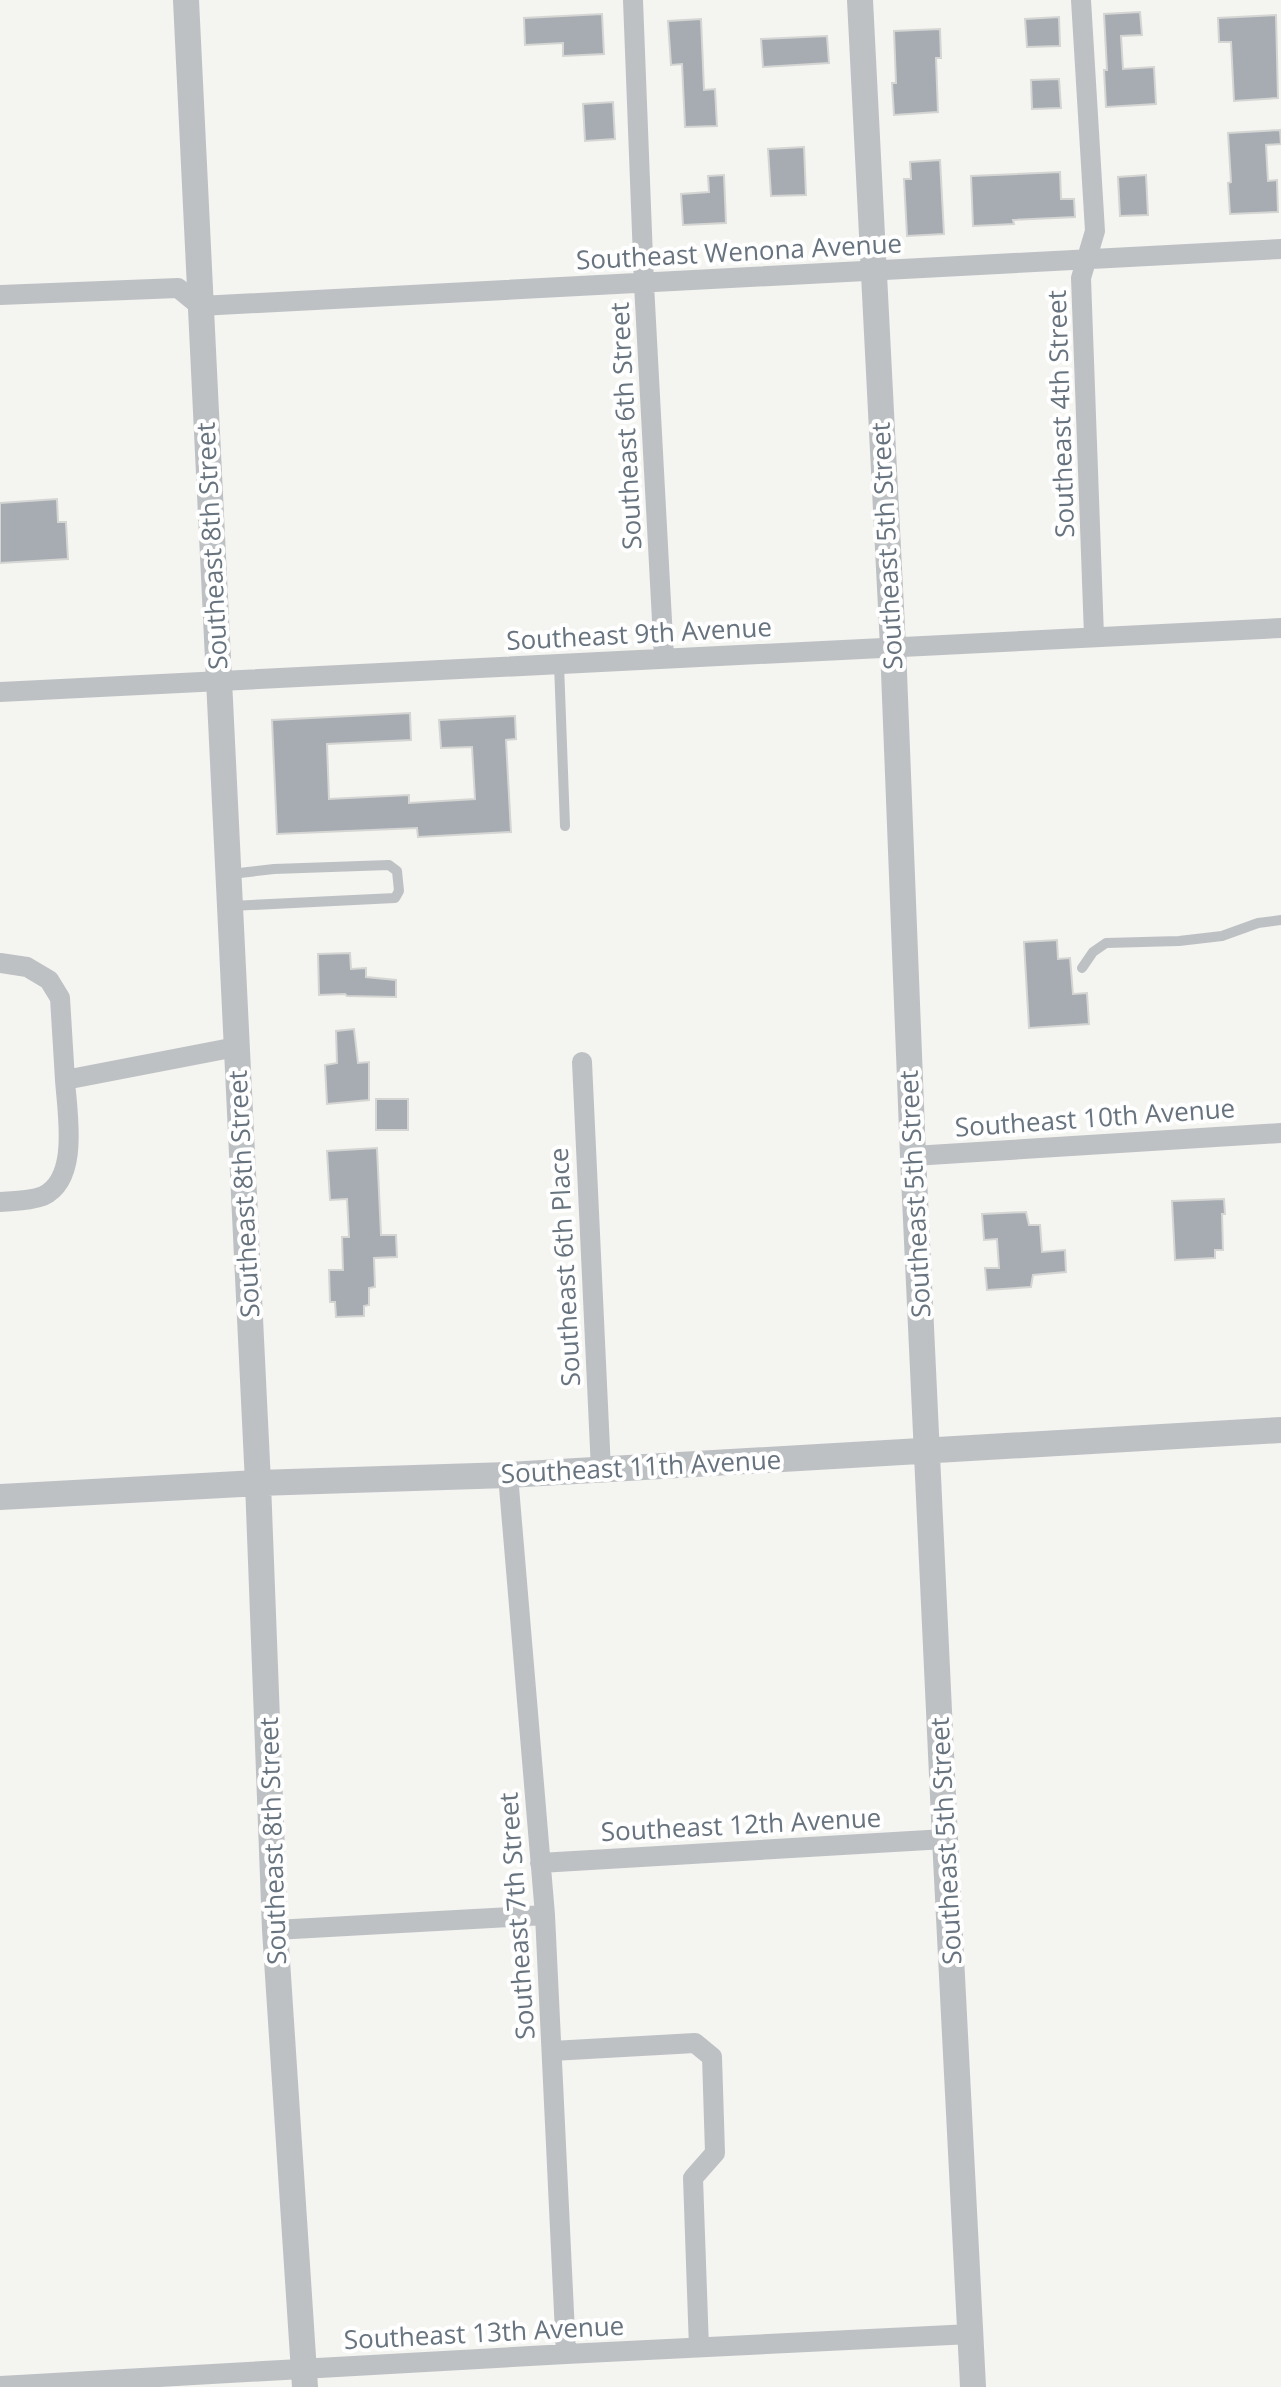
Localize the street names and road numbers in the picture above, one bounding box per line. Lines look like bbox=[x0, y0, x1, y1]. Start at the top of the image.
street label: Southeast Wenona Avenue bbox=[575, 224, 903, 278]
street label: Southeast 4th Street bbox=[1038, 289, 1082, 539]
street label: Southeast 6th Street bbox=[601, 301, 649, 551]
street label: Southeast 8th Street bbox=[187, 421, 235, 671]
street label: Southeast 5th Street bbox=[862, 421, 910, 671]
street label: Southeast 9th Avenue bbox=[505, 608, 773, 658]
street label: Southeast 8th Street bbox=[219, 1069, 267, 1319]
street label: Southeast 5th Street bbox=[890, 1069, 938, 1319]
street label: Southeast 10th Avenue bbox=[954, 1089, 1236, 1145]
street label: Southeast 6th Place bbox=[540, 1147, 588, 1387]
street label: Southeast 11th Avenue bbox=[500, 1441, 782, 1491]
street label: Southeast 8th Street bbox=[250, 1716, 294, 1966]
street label: Southeast 5th Street bbox=[921, 1716, 969, 1966]
street label: Southeast 7th Street bbox=[489, 1791, 543, 2041]
street label: Southeast 12th Avenue bbox=[600, 1799, 882, 1849]
street label: Southeast 13th Avenue bbox=[343, 2307, 625, 2357]

